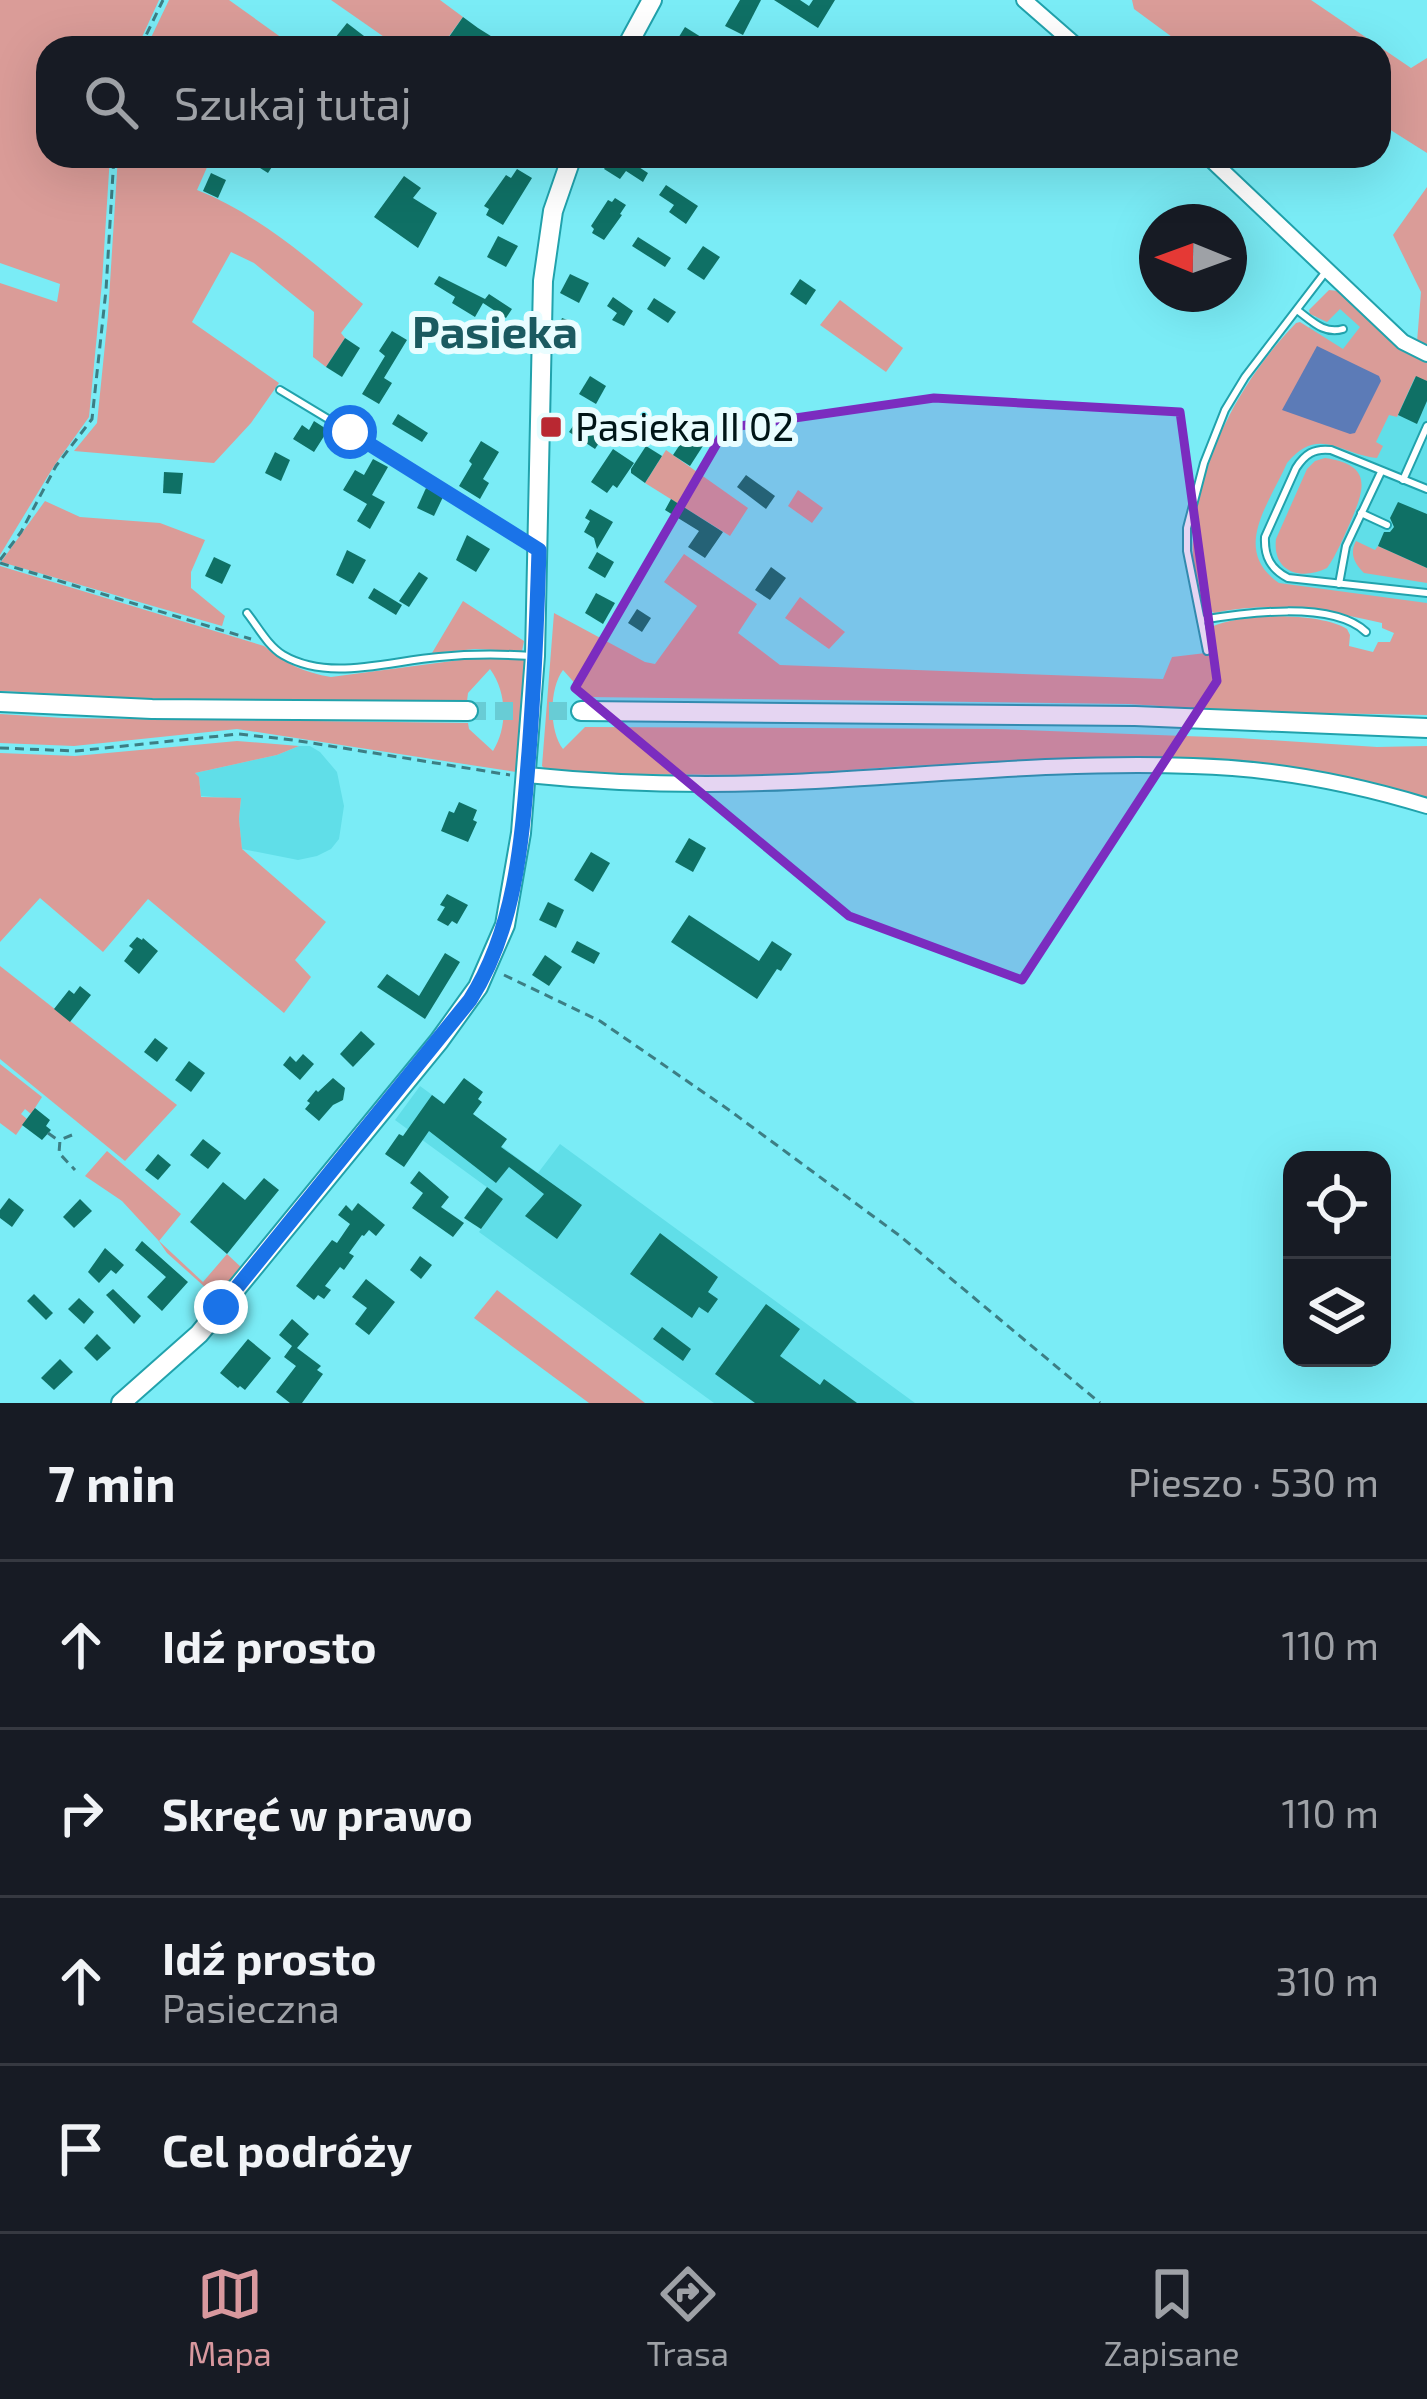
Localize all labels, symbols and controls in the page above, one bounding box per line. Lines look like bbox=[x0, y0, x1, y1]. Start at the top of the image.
search box bbox=[36, 36, 1391, 168]
icon: search bbox=[78, 69, 144, 135]
text: Szukaj tutaj bbox=[174, 75, 412, 129]
north arrow bbox=[1139, 204, 1247, 312]
district label: Pasieka bbox=[412, 303, 578, 357]
place label: Pasieka II 02 bbox=[575, 402, 794, 449]
route start bbox=[323, 405, 377, 459]
marker: Pasieka II 02 bbox=[538, 414, 564, 440]
map controls bbox=[1283, 1151, 1391, 1367]
button: locate bbox=[1283, 1151, 1391, 1259]
button: layers bbox=[1283, 1259, 1391, 1367]
route end bbox=[194, 1280, 248, 1334]
text: 7 min bbox=[48, 1451, 176, 1512]
text: Pieszo · 530 m bbox=[1128, 1458, 1379, 1505]
icon: ahead bbox=[48, 1612, 114, 1678]
text: Idź prosto bbox=[162, 1618, 377, 1672]
text: 110 m bbox=[1282, 1621, 1379, 1668]
icon: right bbox=[48, 1780, 114, 1846]
text: Skręć w prawo bbox=[162, 1786, 473, 1840]
text: 110 m bbox=[1282, 1789, 1379, 1836]
text: Idź prosto bbox=[162, 1930, 377, 1984]
icon: ahead bbox=[48, 1948, 114, 2014]
text: 310 m bbox=[1275, 1957, 1379, 2004]
text: Pasieczna bbox=[162, 1984, 340, 2031]
icon: arrive bbox=[48, 2116, 114, 2182]
text: Cel podróży bbox=[162, 2122, 412, 2176]
tab: Mapa bbox=[187, 2261, 272, 2373]
tab: Trasa bbox=[647, 2261, 729, 2373]
tab: Zapisane bbox=[1104, 2261, 1240, 2373]

